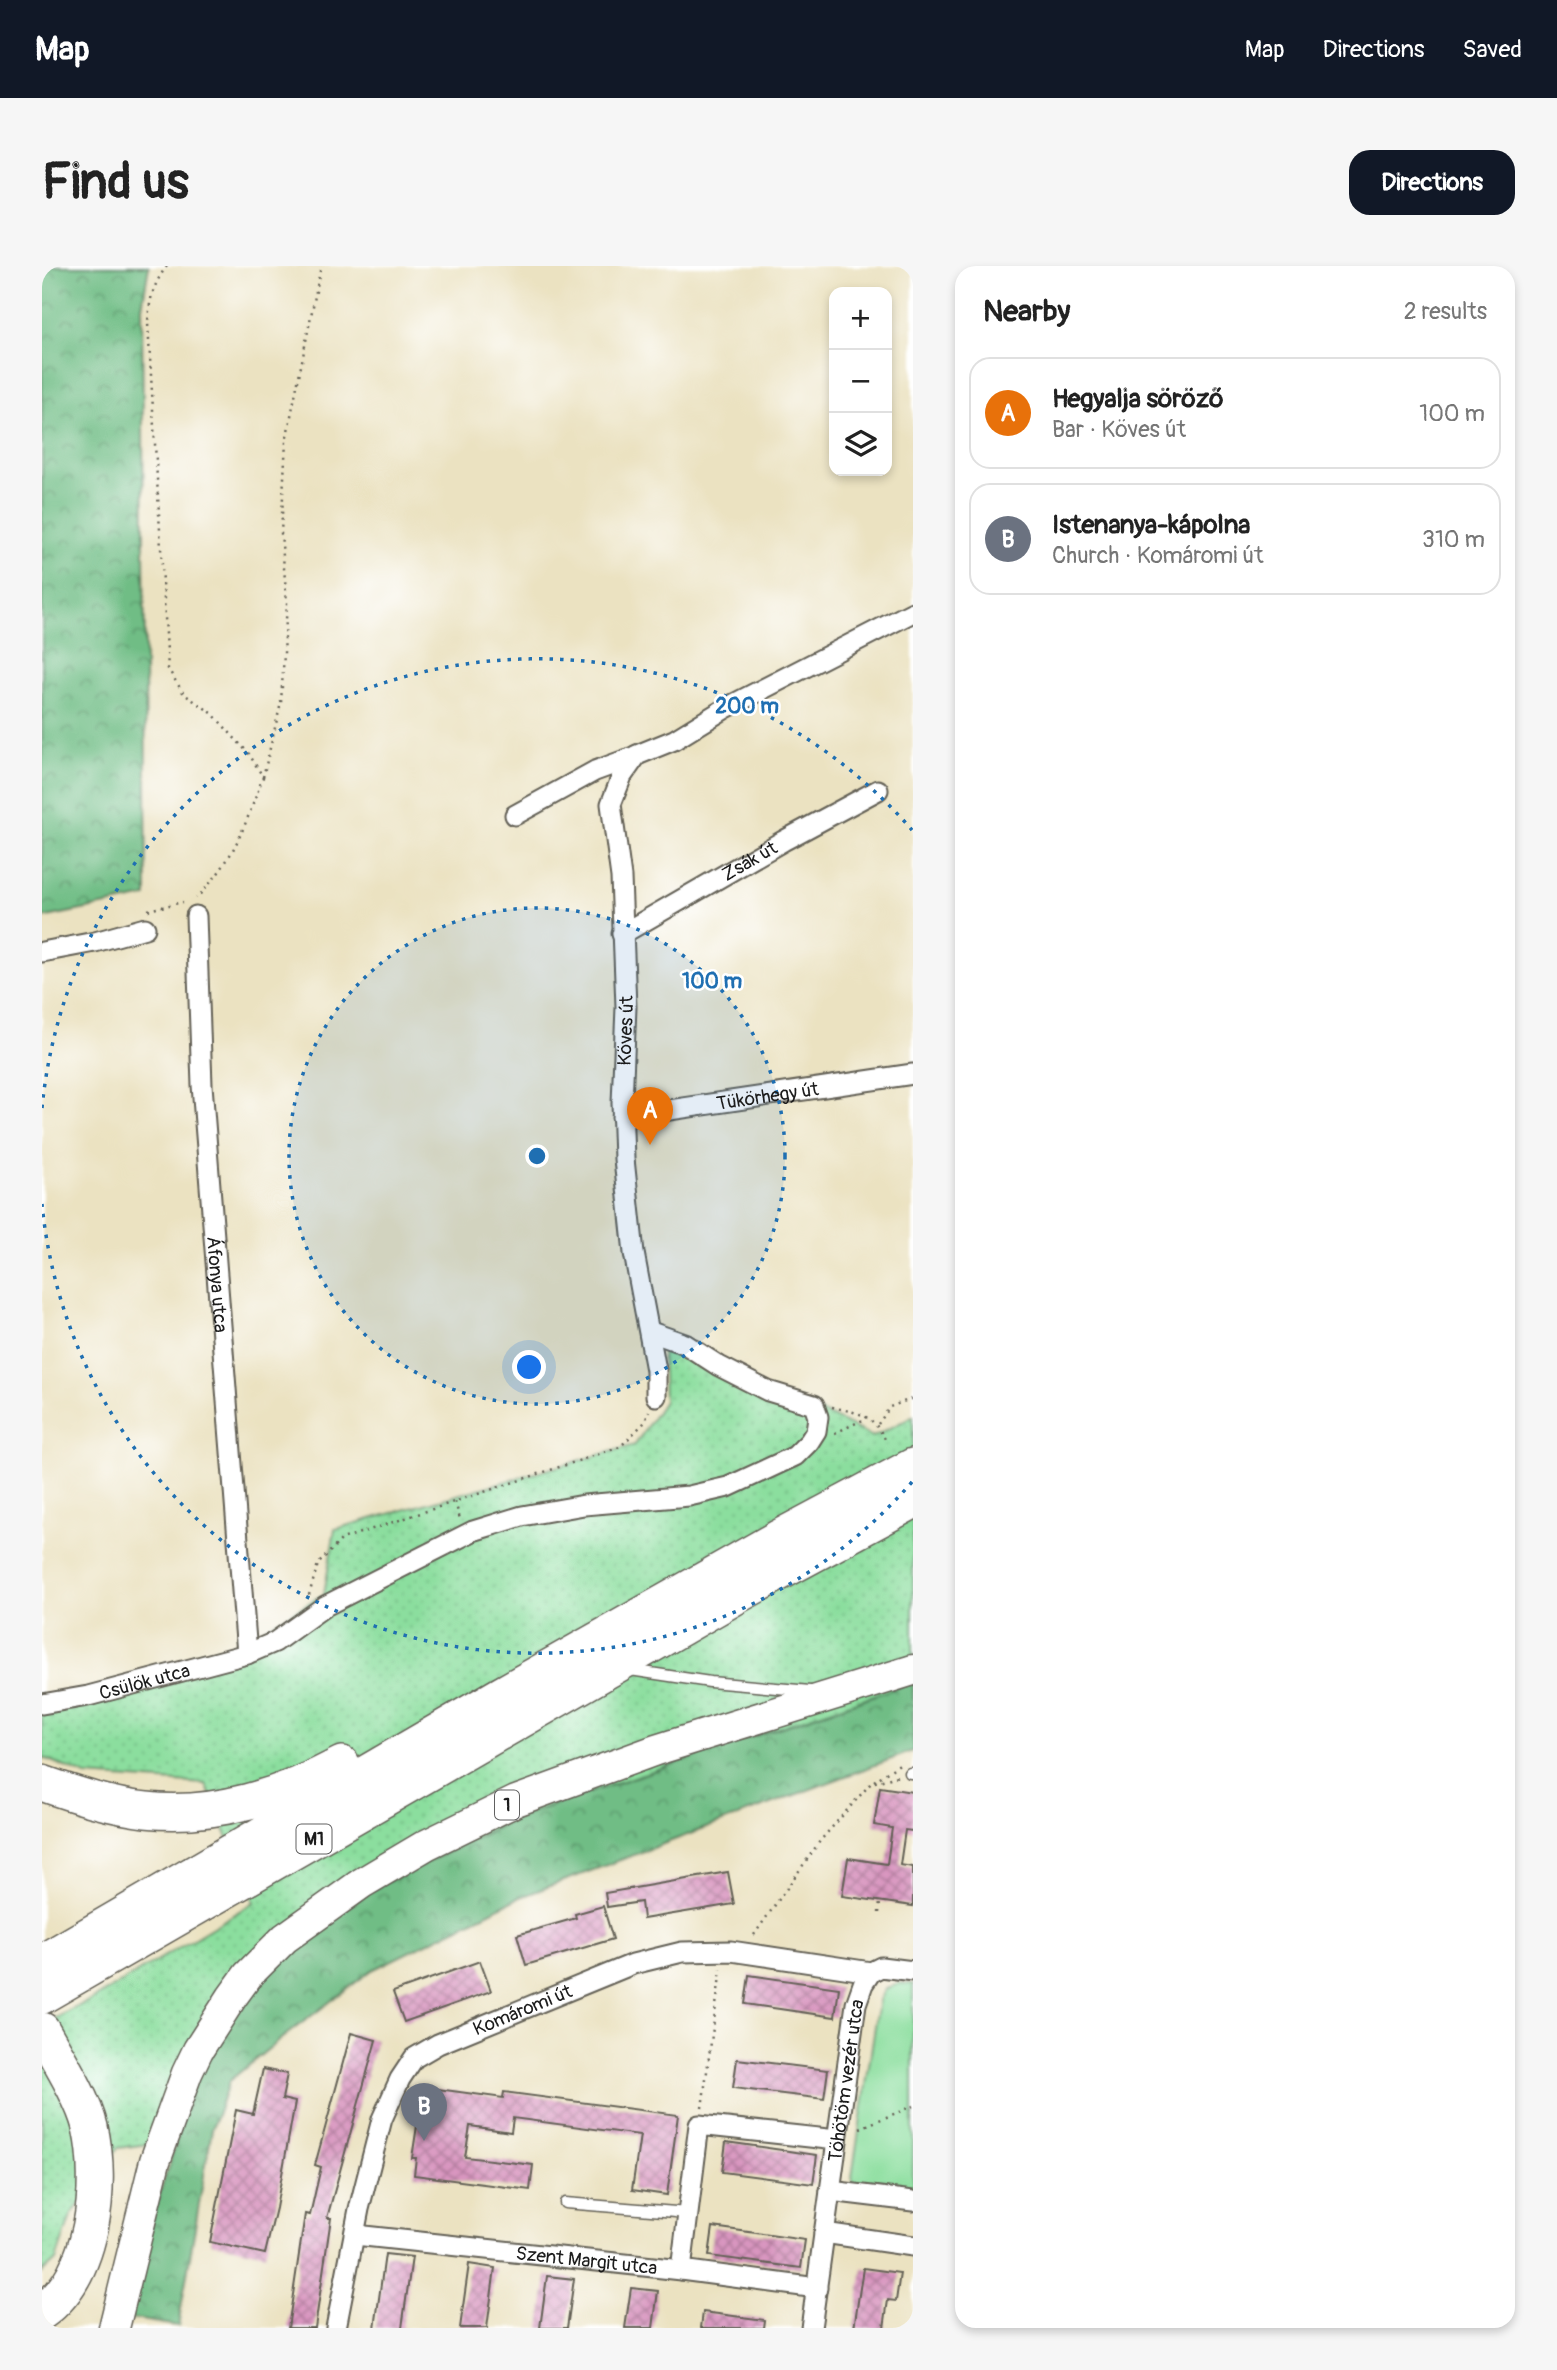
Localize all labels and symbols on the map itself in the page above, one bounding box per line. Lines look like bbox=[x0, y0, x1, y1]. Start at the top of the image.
text: 200 m bbox=[715, 693, 779, 720]
street label: Zsák út bbox=[718, 836, 782, 887]
text: 100 m bbox=[682, 968, 742, 995]
street label: Köves út bbox=[613, 995, 639, 1066]
street label: Tükörhegy út bbox=[715, 1077, 821, 1116]
pin: A bbox=[627, 1087, 673, 1145]
centre of rings bbox=[525, 1144, 549, 1168]
street label: Áfonya utca bbox=[201, 1235, 233, 1334]
your location bbox=[512, 1350, 546, 1384]
street label: Csülök utca bbox=[97, 1659, 193, 1706]
road number: 1 bbox=[495, 1790, 519, 1820]
road number: M1 bbox=[296, 1824, 332, 1854]
street label: Komáromi út bbox=[470, 1979, 576, 2041]
street label: Töhötöm vezér utca bbox=[823, 1996, 870, 2163]
pin: B bbox=[401, 2083, 447, 2141]
street label: Szent Margit utca bbox=[515, 2241, 659, 2280]

